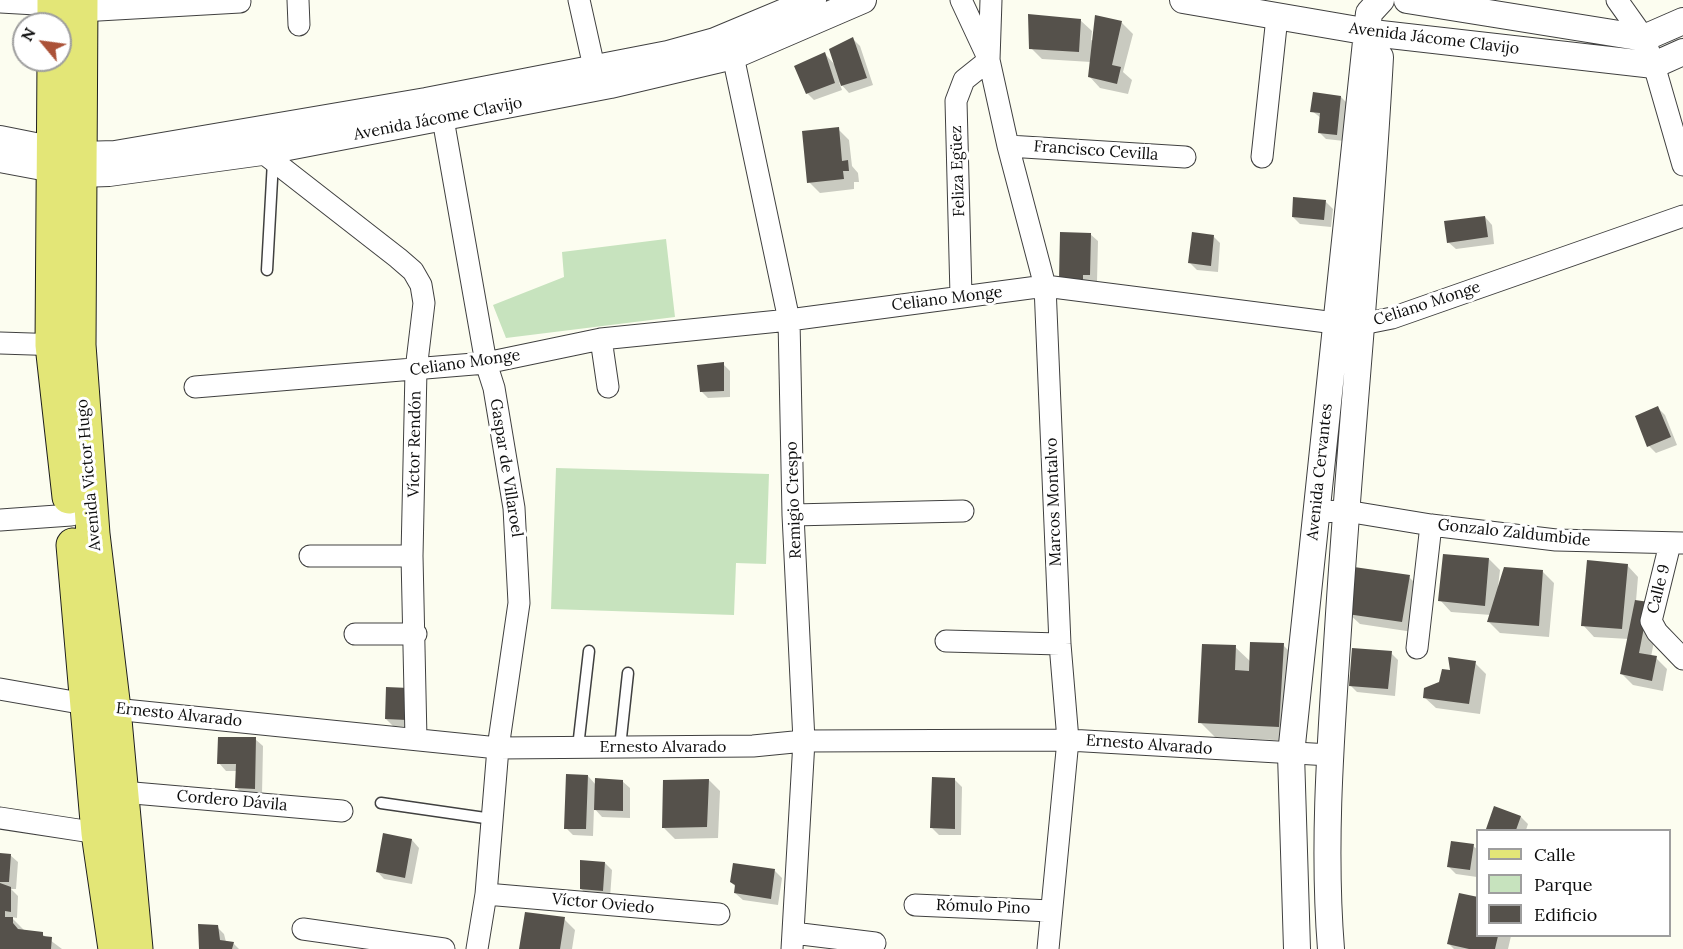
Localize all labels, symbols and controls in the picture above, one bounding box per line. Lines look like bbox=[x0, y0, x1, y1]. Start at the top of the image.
north arrow bbox=[12, 12, 72, 72]
street label: Avenida Jácome Clavijo bbox=[1348, 19, 1520, 59]
text: N bbox=[16, 24, 40, 45]
street label: Avenida Jácome Clavijo bbox=[352, 93, 524, 145]
street label: Feliza Egüez bbox=[947, 125, 969, 217]
street label: Francisco Cevilla bbox=[1033, 137, 1159, 165]
street label: Celiano Monge bbox=[1371, 278, 1483, 330]
street label: Celiano Monge bbox=[891, 283, 1003, 315]
street label: Celiano Monge bbox=[409, 346, 521, 380]
street label: Víctor Rendón bbox=[404, 390, 426, 498]
street label: Gaspar de Villaroel bbox=[486, 397, 526, 539]
street label: Avenida Victor Hugo bbox=[73, 398, 105, 552]
street label: Avenida Cervantes bbox=[1303, 403, 1337, 541]
street label: Marcos Montalvo bbox=[1042, 437, 1066, 567]
street label: Remigio Crespo bbox=[782, 441, 806, 559]
street label: Gonzalo Zaldumbide bbox=[1437, 515, 1591, 551]
street label: Calle 9 bbox=[1644, 562, 1674, 616]
street label: Ernesto Alvarado bbox=[115, 699, 243, 731]
street label: Ernesto Alvarado bbox=[1085, 731, 1213, 759]
street label: Ernesto Alvarado bbox=[600, 737, 726, 757]
street label: Cordero Dávila bbox=[176, 787, 288, 815]
legend bbox=[1476, 829, 1671, 937]
text: Calle bbox=[1534, 843, 1575, 866]
text: Parque bbox=[1534, 873, 1593, 896]
street label: Víctor Oviedo bbox=[551, 890, 655, 918]
street label: Rómulo Pino bbox=[936, 896, 1030, 918]
text: Edificio bbox=[1534, 903, 1597, 926]

